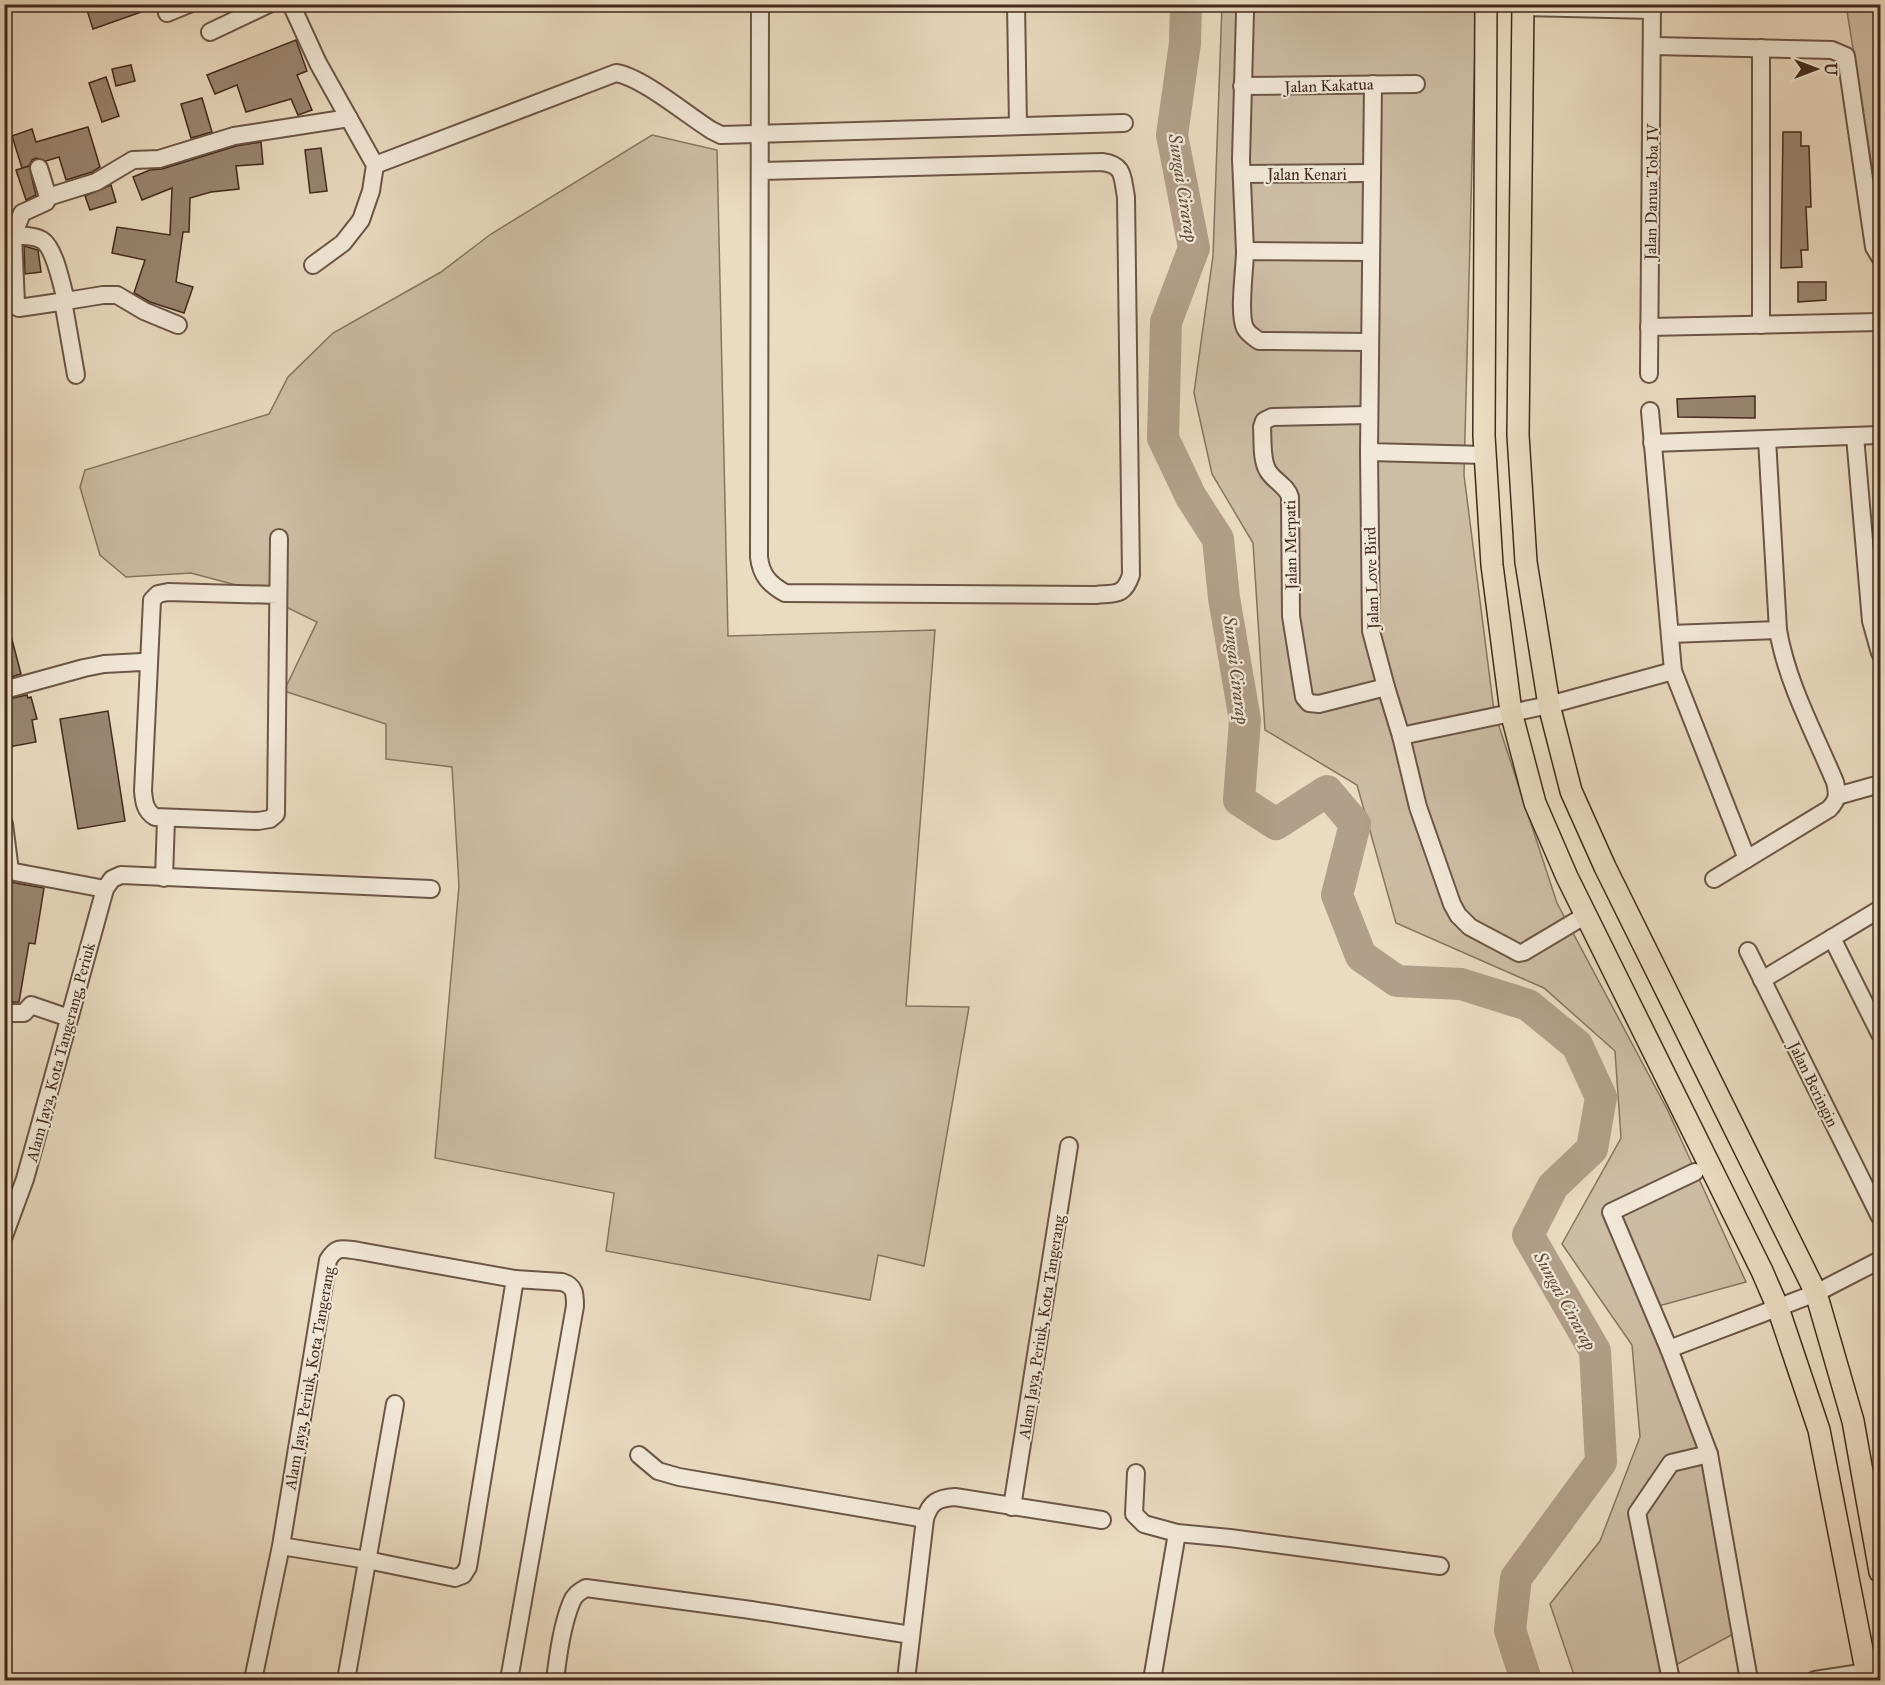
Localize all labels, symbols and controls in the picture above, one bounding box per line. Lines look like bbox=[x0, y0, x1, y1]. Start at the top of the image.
north arrow bbox=[1786, 39, 1846, 99]
text: U bbox=[1821, 63, 1840, 76]
street label: Jalan Kakatua bbox=[1282, 74, 1374, 98]
street label: Jalan Danua Toba IV bbox=[1641, 123, 1663, 262]
water label: Sungai Cirarap bbox=[1162, 131, 1202, 244]
street label: Jalan Kenari bbox=[1265, 165, 1347, 185]
street label: Jalan Merpati bbox=[1280, 499, 1302, 592]
street label: Jalan Love Bird bbox=[1360, 526, 1384, 631]
water label: Sungai Cirarap bbox=[1217, 613, 1254, 726]
street label: Alam Jaya, Kota Tangerang, Periuk bbox=[22, 940, 100, 1165]
street label: Jalan Beringin bbox=[1783, 1037, 1843, 1131]
street label: Alam Jaya, Periuk, Kota Tangerang bbox=[1014, 1213, 1070, 1442]
water label: Sungai Cirarap bbox=[1527, 1247, 1601, 1355]
street label: Alam Jaya, Periuk, Kota Tangerang bbox=[280, 1264, 340, 1492]

